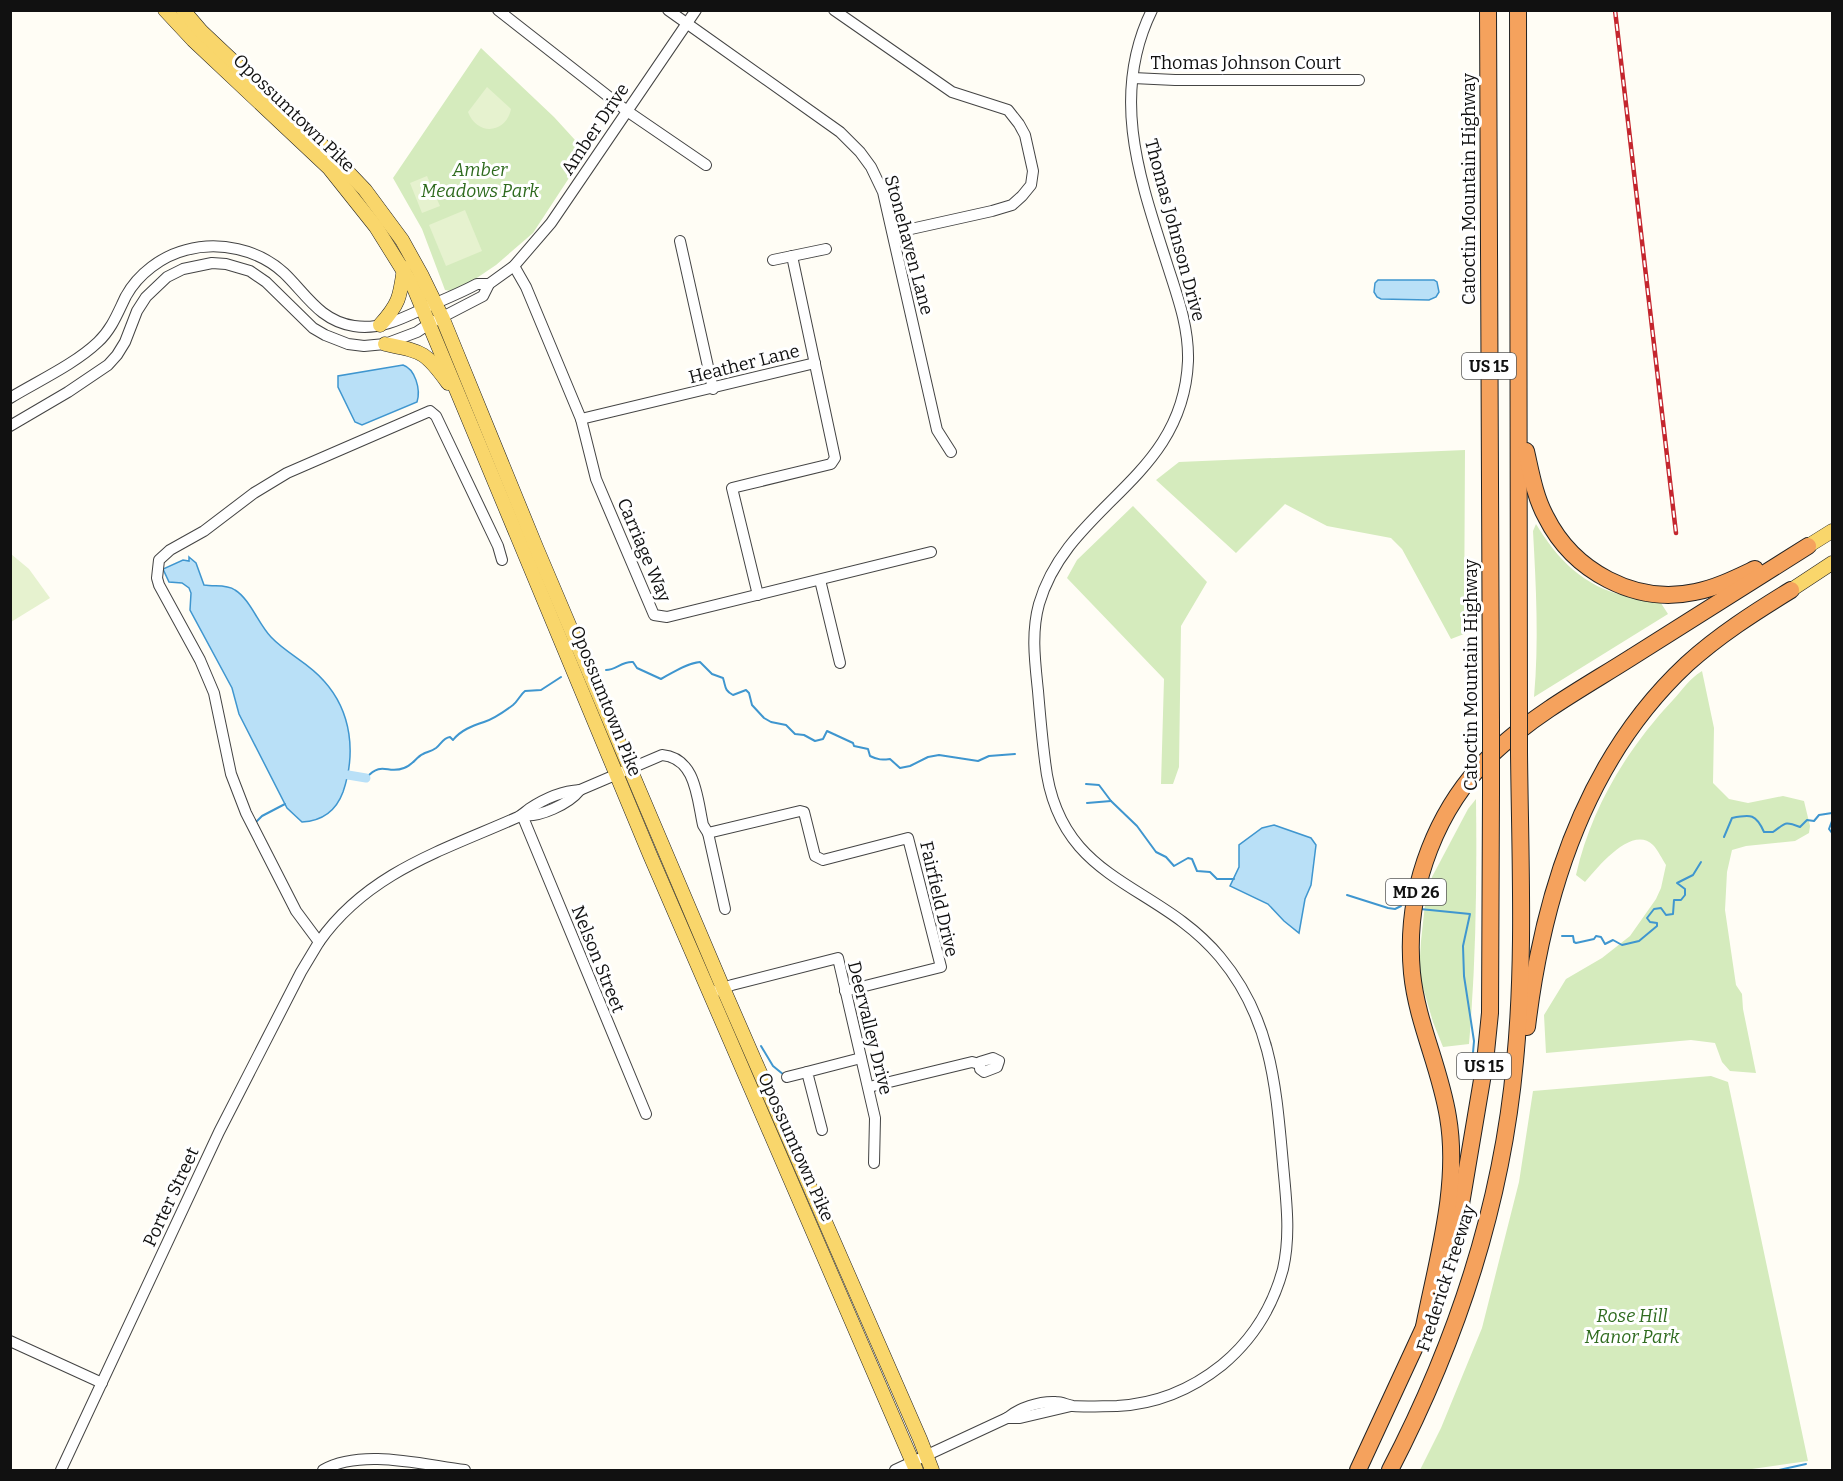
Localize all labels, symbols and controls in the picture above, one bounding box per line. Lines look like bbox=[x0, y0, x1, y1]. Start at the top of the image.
street label: Opossumtown Pike bbox=[229, 49, 359, 177]
street label: Thomas Johnson Court bbox=[1151, 52, 1342, 74]
street label: Catoctin Mountain Highway bbox=[1458, 73, 1480, 305]
street label: Amber Drive bbox=[556, 79, 634, 179]
street label: Thomas Johnson Drive bbox=[1140, 136, 1210, 324]
park label: Amber Meadows Park bbox=[421, 159, 539, 202]
street label: Stonehaven Lane bbox=[880, 173, 938, 317]
street label: Heather Lane bbox=[686, 340, 802, 388]
road number: US 15 bbox=[1462, 353, 1516, 379]
street label: Carriage Way bbox=[612, 495, 676, 606]
street label: Catoctin Mountain Highway bbox=[1460, 559, 1482, 791]
street label: Opossumtown Pike bbox=[566, 622, 646, 780]
street label: Fairfield Drive bbox=[915, 839, 963, 959]
road number: MD 26 bbox=[1386, 879, 1446, 905]
street label: Nelson Street bbox=[566, 902, 630, 1016]
street label: Deervalley Drive bbox=[843, 959, 897, 1097]
road number: US 15 bbox=[1457, 1053, 1511, 1079]
street label: Opossumtown Pike bbox=[753, 1069, 839, 1225]
street label: Porter Street bbox=[138, 1143, 204, 1250]
street label: Frederick Freeway bbox=[1412, 1201, 1480, 1354]
park label: Rose Hill Manor Park bbox=[1584, 1305, 1680, 1348]

